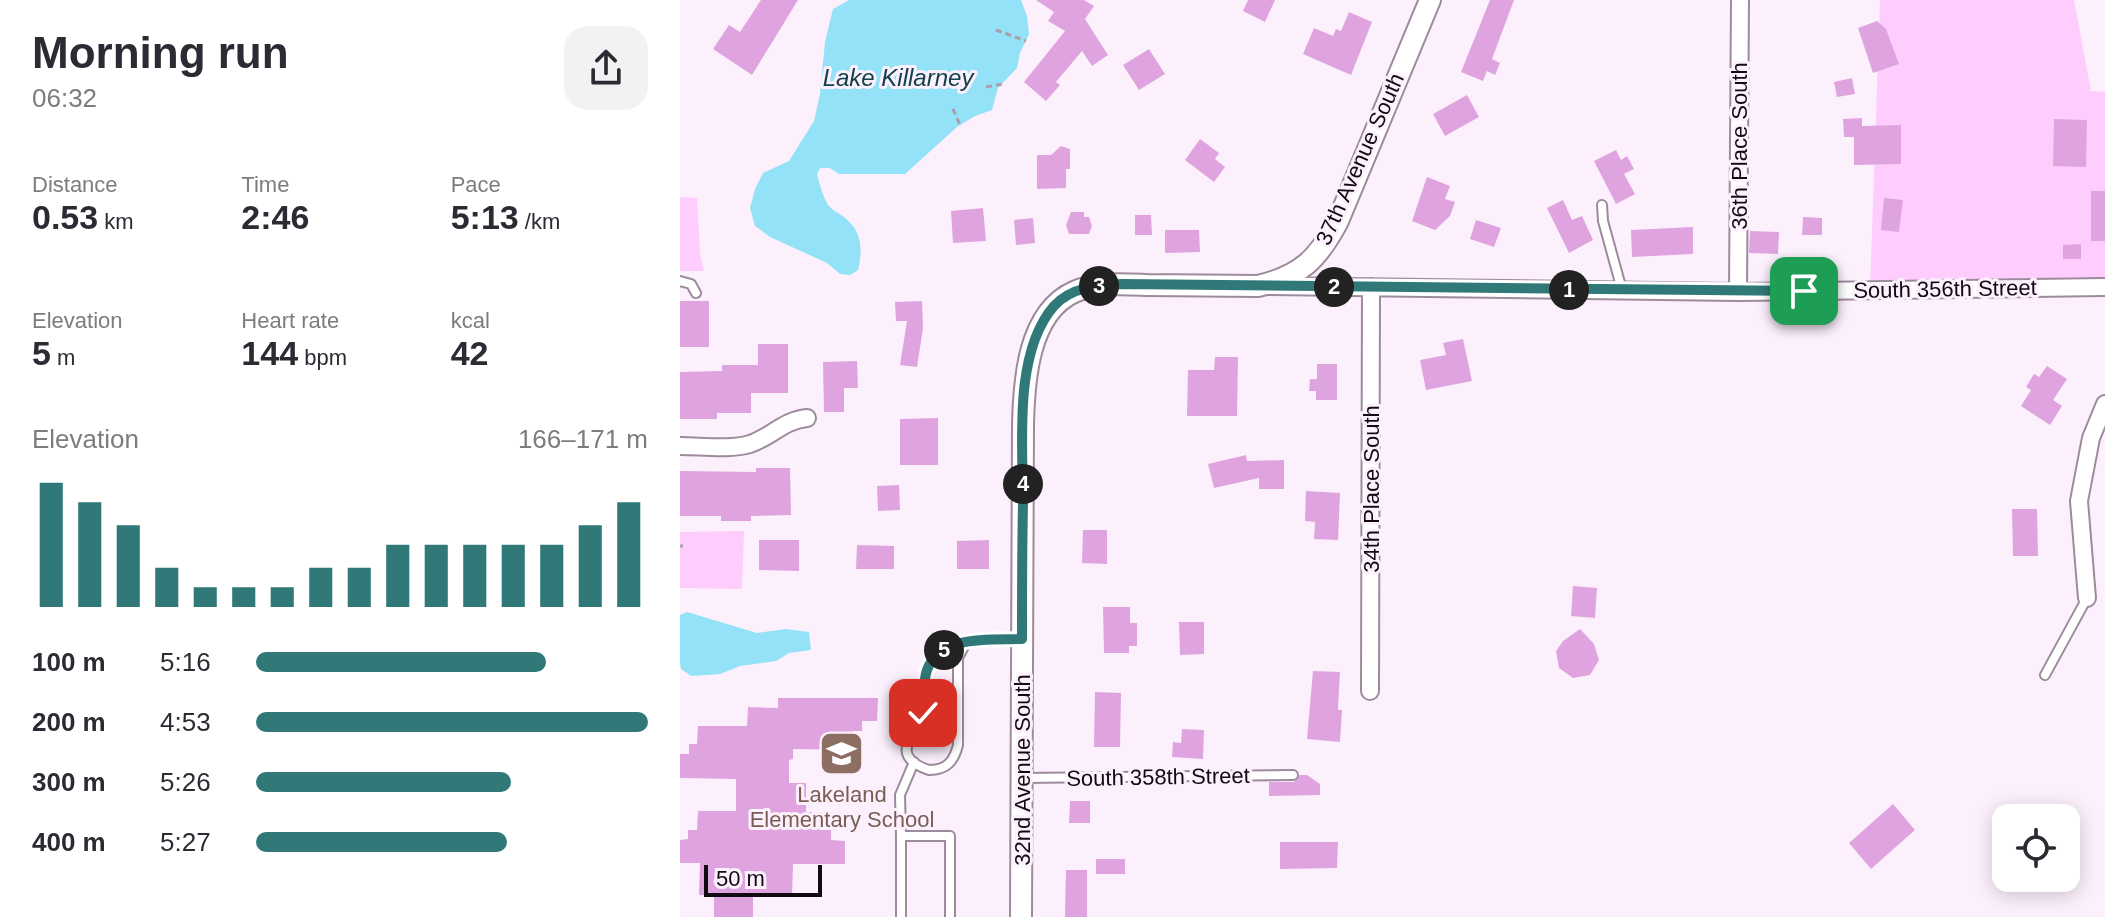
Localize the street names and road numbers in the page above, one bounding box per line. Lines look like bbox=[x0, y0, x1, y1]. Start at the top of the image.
street label: 36th Place South bbox=[1727, 62, 1752, 230]
street label: 37th Avenue South bbox=[1311, 69, 1409, 249]
street label: South 356th Street bbox=[1853, 275, 2037, 303]
street label: 34th Place South bbox=[1359, 405, 1384, 573]
street label: 32nd Avenue South bbox=[1010, 674, 1035, 866]
street label: South 358th Street bbox=[1066, 763, 1250, 791]

